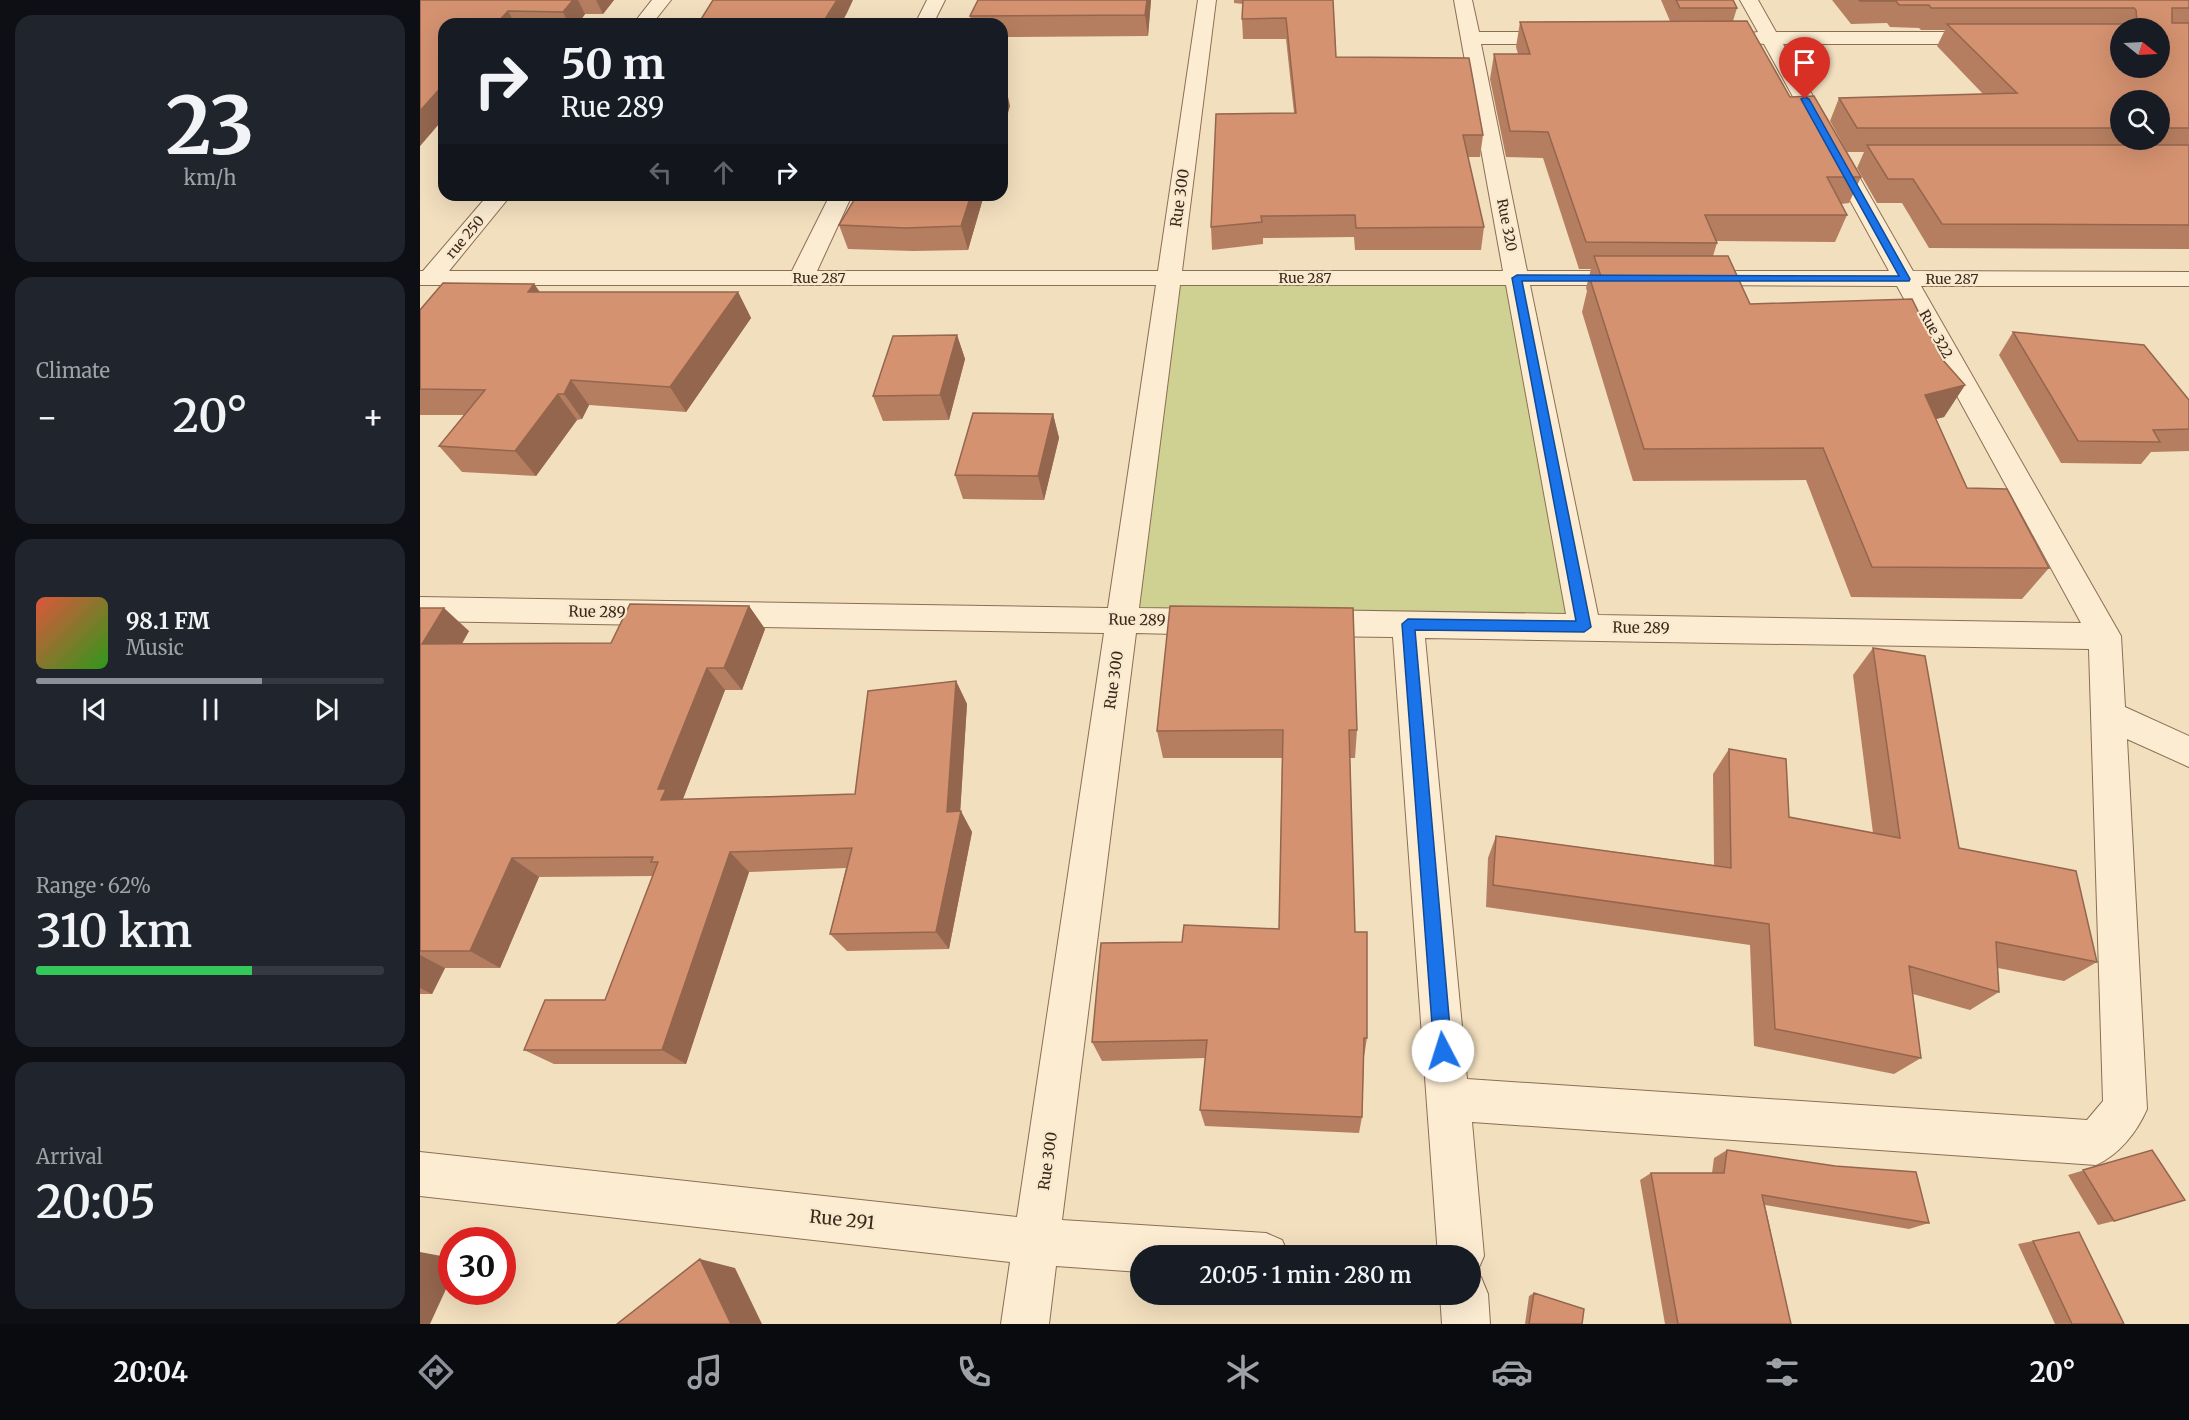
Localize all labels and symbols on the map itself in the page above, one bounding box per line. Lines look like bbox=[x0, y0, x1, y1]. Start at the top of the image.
north arrow bbox=[2110, 18, 2170, 78]
pin bbox=[1779, 37, 1830, 99]
street label: Rue 300 bbox=[1166, 167, 1193, 228]
street label: Rue 320 bbox=[1493, 197, 1521, 253]
street label: rue 250 bbox=[442, 212, 488, 262]
street label: Rue 287 bbox=[792, 269, 846, 287]
street label: Rue 287 bbox=[1278, 269, 1332, 287]
street label: Rue 287 bbox=[1925, 270, 1979, 288]
street label: Rue 322 bbox=[1915, 307, 1957, 361]
street label: Rue 289 bbox=[568, 601, 626, 622]
street label: Rue 289 bbox=[1108, 609, 1166, 630]
street label: Rue 289 bbox=[1612, 617, 1670, 638]
street label: Rue 300 bbox=[1100, 649, 1127, 710]
position arrow bbox=[1411, 1019, 1475, 1083]
street label: Rue 300 bbox=[1034, 1130, 1061, 1191]
street label: Rue 291 bbox=[808, 1205, 876, 1234]
speed limit sign: 30 bbox=[438, 1227, 516, 1305]

